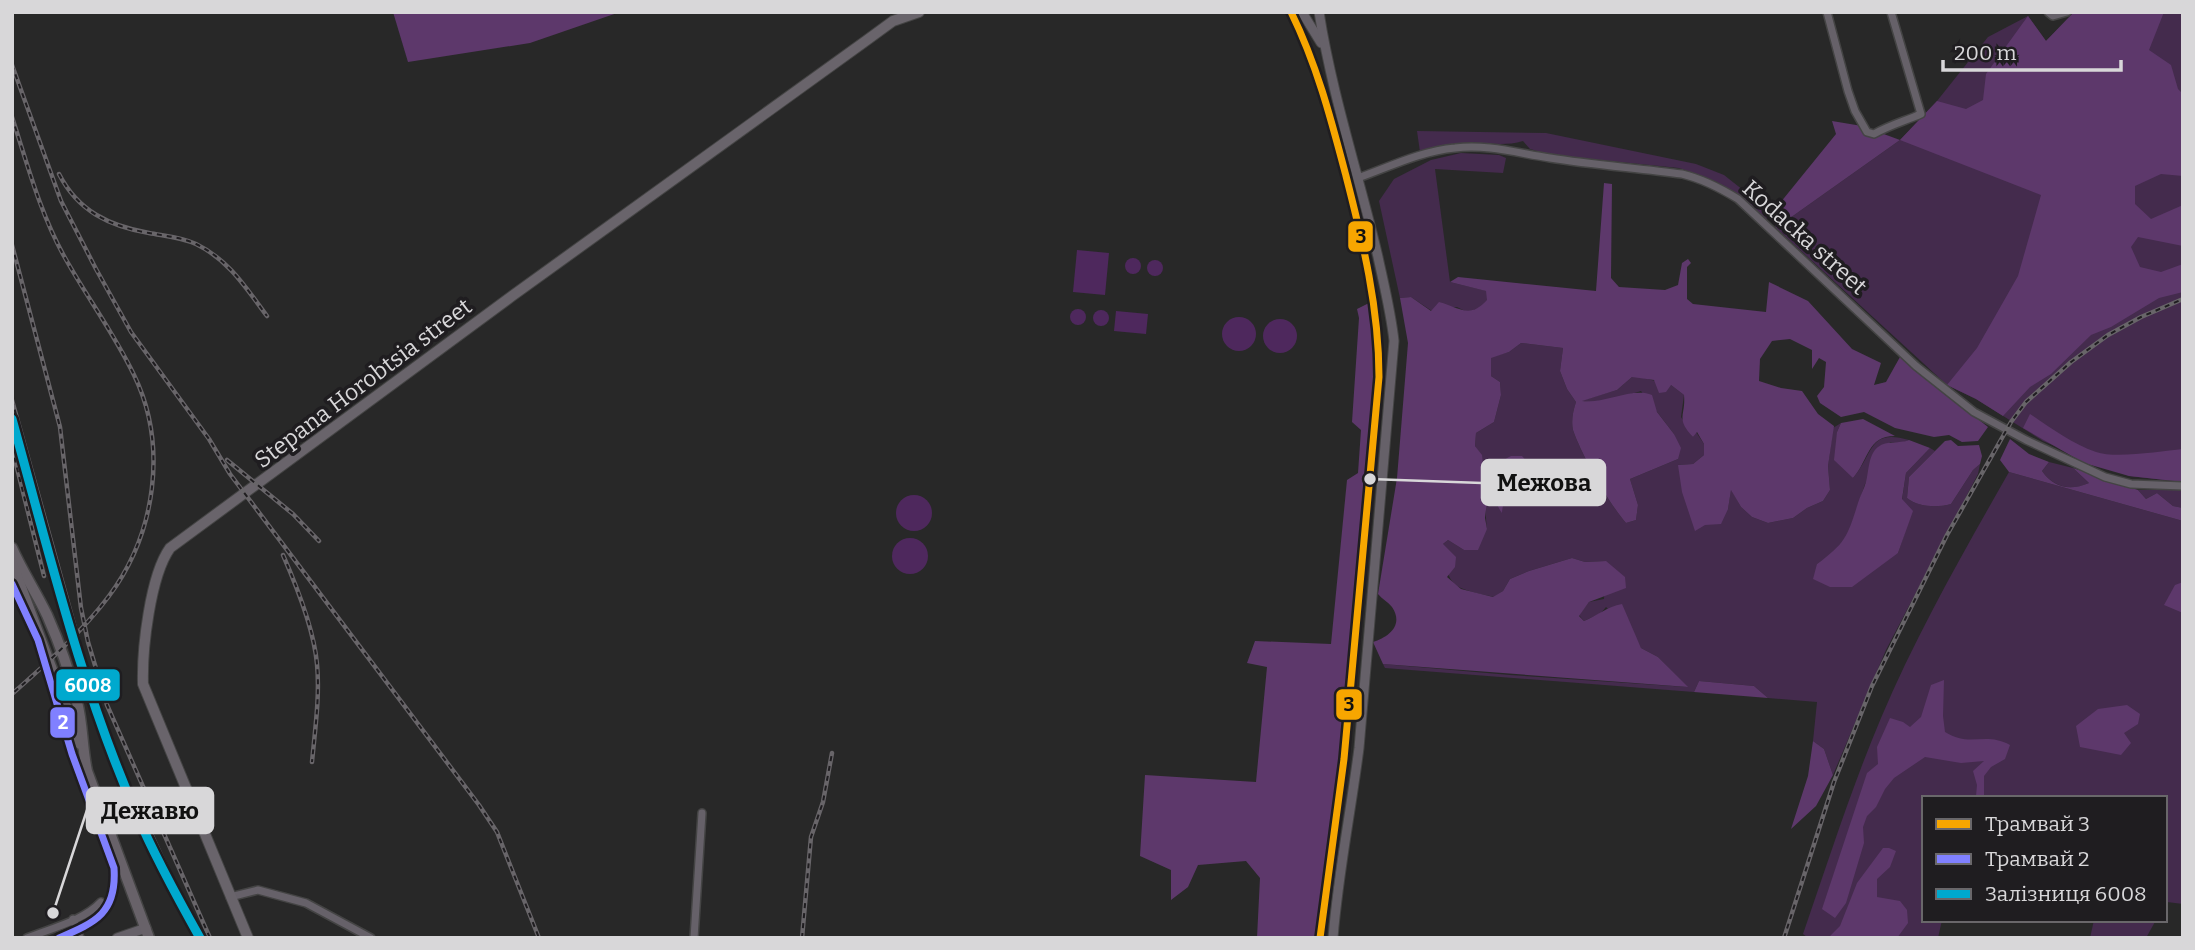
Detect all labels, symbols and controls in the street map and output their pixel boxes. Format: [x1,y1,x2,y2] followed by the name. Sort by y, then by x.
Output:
[1943,28,2122,72] scale bar
[1954,40,2017,66] text: 200 m
[1737,174,1873,300] street label: Kodacka street
[1347,220,1374,253] line badge: 3
[1356,225,1367,248] text: 3
[249,292,477,474] street label: Stepana Horobtsia street
[1482,460,1605,505] callout: Межова
[1497,469,1592,497] text: Межова
[55,668,121,702] line badge: 6008
[65,674,111,697] text: 6008
[1335,688,1363,721] line badge: 3
[1344,693,1355,716] text: 3
[49,706,76,739] line badge: 2
[58,711,69,734] text: 2
[87,788,213,833] callout: Дежавю
[1922,796,2167,922] legend
[101,797,199,825] text: Дежавю
[1985,811,2090,837] text: Трамвай 3
[1985,846,2090,872] text: Трамвай 2
[1985,881,2147,907] text: Залізниця 6008

